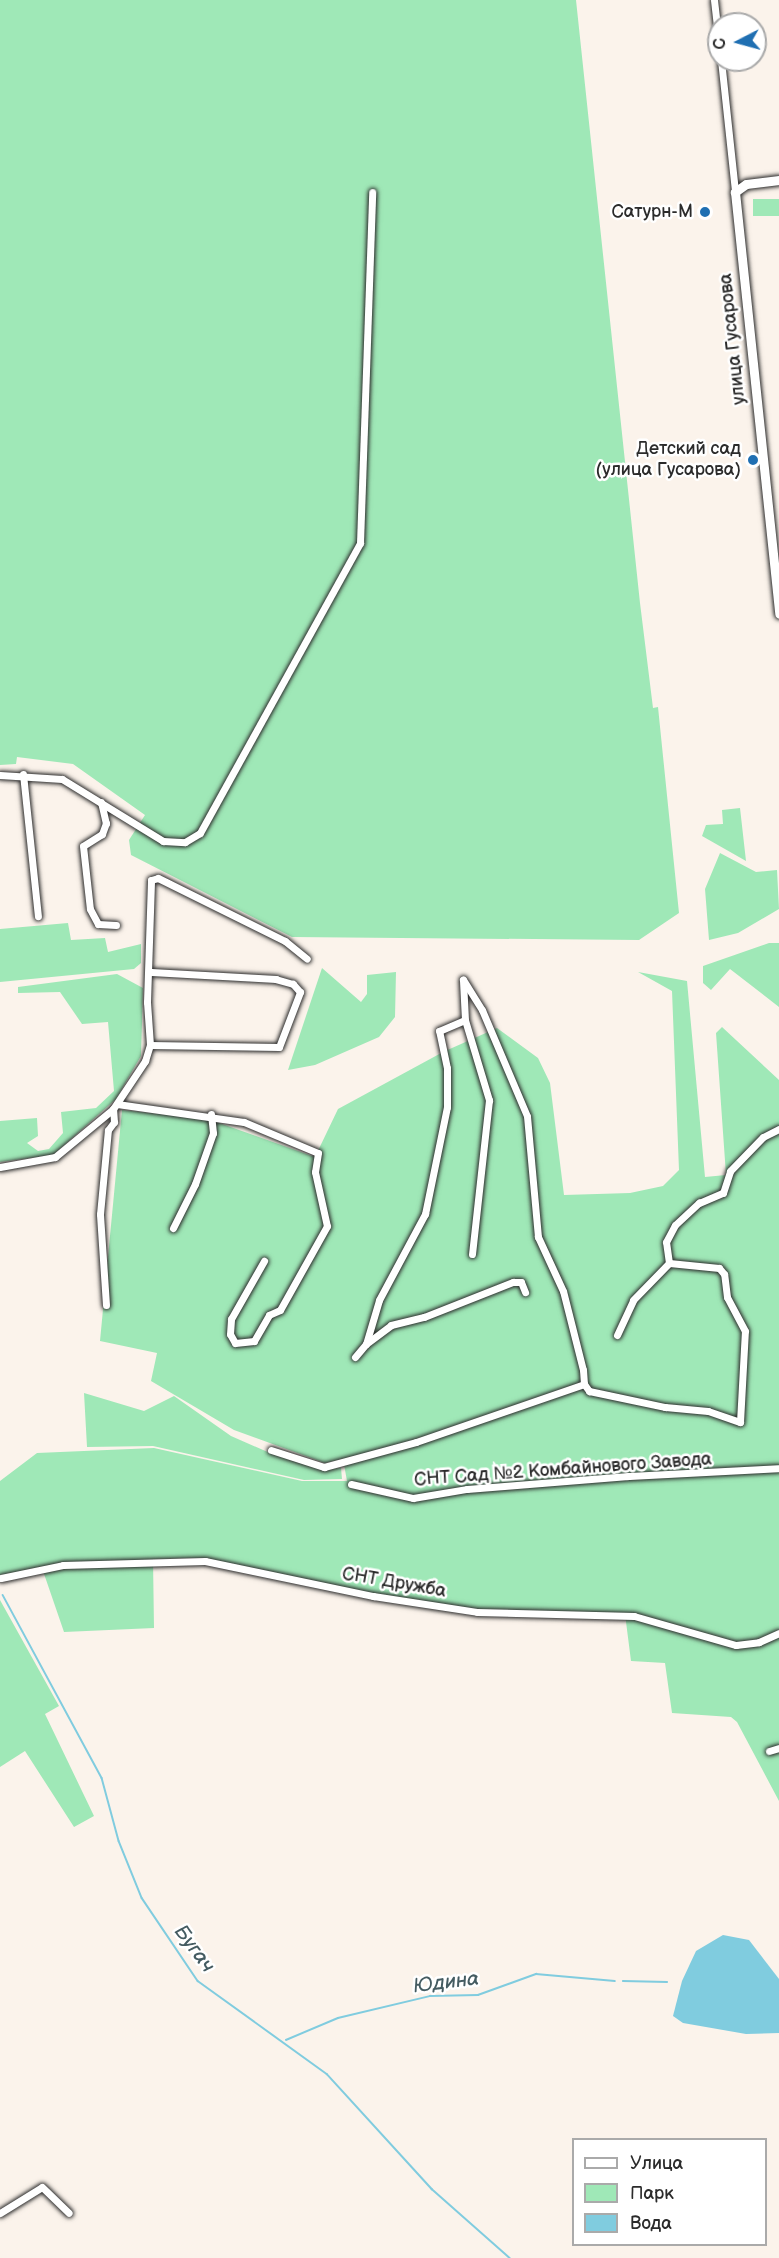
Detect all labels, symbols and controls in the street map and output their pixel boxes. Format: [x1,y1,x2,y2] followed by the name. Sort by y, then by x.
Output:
[707,12,767,72] north arrow
[711,37,731,50] text: С
[612,201,693,223] place label: Сатурн-М
[698,205,712,219] marker: Сатурн-М
[715,272,751,406] street label: улица Гусарова
[596,439,741,482] place label: Детский сад (улица Гусарова)
[746,453,760,467] marker: Детский сад (улица Гусарова)
[413,1449,713,1491] street label: СНТ Сад №2 Комбайнового Завода
[340,1563,448,1603] street label: СНТ Дружба
[168,1921,220,1977] water label: Бугач
[412,1967,480,1999] water label: Юдина
[572,2138,767,2246] legend
[630,2153,683,2174] text: Улица
[630,2183,674,2204] text: Парк
[630,2213,672,2234] text: Вода

